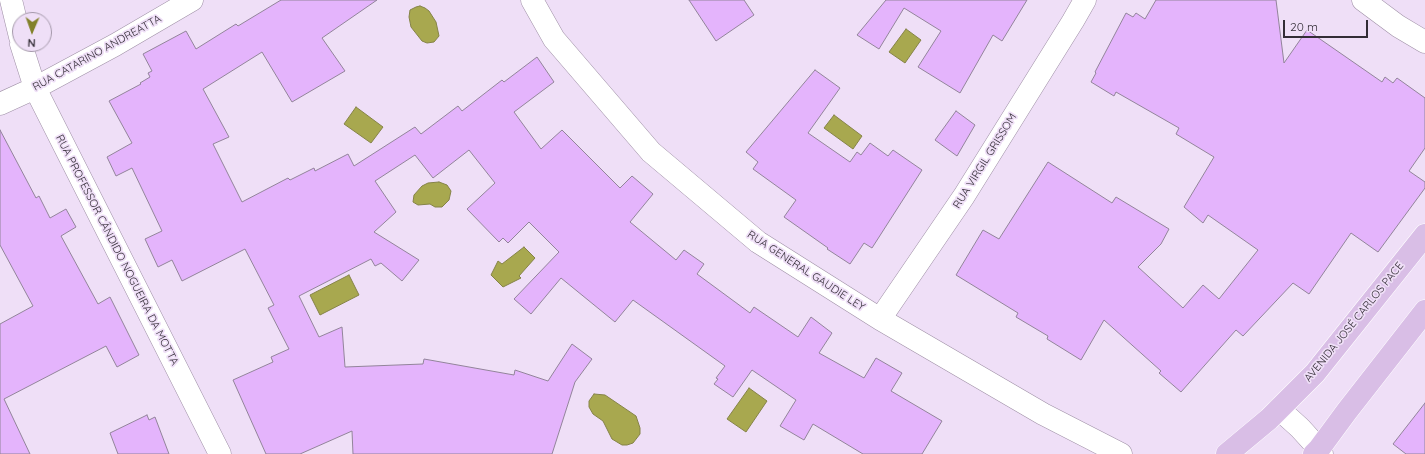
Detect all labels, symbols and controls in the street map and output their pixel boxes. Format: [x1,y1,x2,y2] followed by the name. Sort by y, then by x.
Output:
[12,12,52,52] north arrow
[30,12,164,94] street label: RUA CATARINO ANDREATTA
[1285,12,1370,38] scale bar
[1290,19,1318,34] text: 20 m
[950,111,1020,211] street label: RUA VIRGIL GRISSOM
[53,132,181,368] street label: RUA PROFESSOR CÂNDIDO NOGUEIRA DA MOTTA
[745,228,867,314] street label: RUA GENERAL GAUDIE LEY
[1302,259,1406,385] street label: AVENIDA JOSÉ CARLOS PACE

